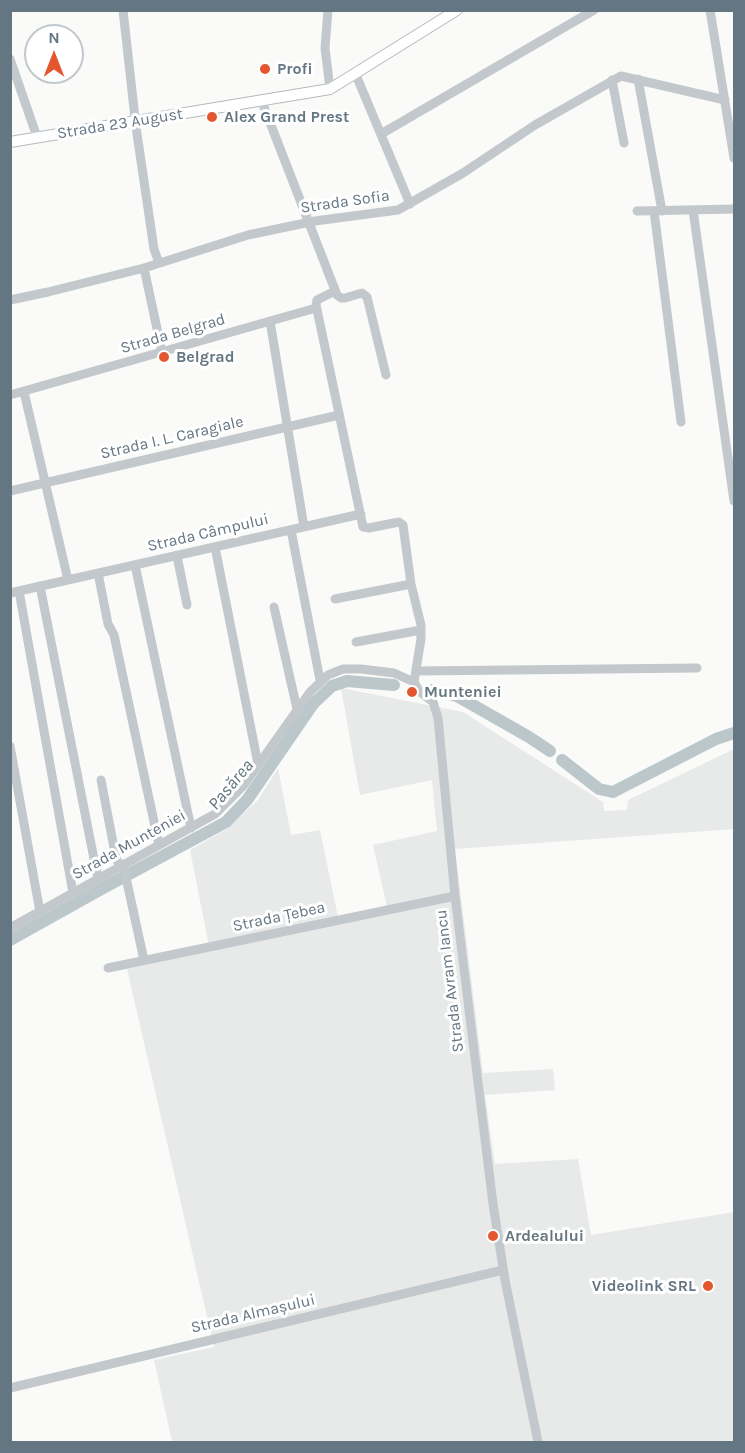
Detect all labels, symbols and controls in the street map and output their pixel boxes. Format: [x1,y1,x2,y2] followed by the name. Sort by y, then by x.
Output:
[24,24,84,84] north arrow
[48,28,60,47] text: N
[277,59,313,79] place label: Profi
[258,62,272,76] marker: Profi
[56,105,184,143] street label: Strada 23 August
[224,107,349,127] place label: Alex Grand Prest
[205,110,219,124] marker: Alex Grand Prest
[299,186,391,218] street label: Strada Sofia
[118,310,228,358] street label: Strada Belgrad
[176,347,234,367] place label: Belgrad
[157,350,171,364] marker: Belgrad
[99,412,245,464] street label: Strada I. L. Caragiale
[145,510,271,556] street label: Strada Câmpului
[424,682,502,702] place label: Munteniei
[405,685,419,699] marker: Munteniei
[204,755,258,815] water label: Pasărea
[69,806,189,884] street label: Strada Munteniei
[231,898,327,936] street label: Strada Țebea
[432,909,468,1053] street label: Strada Avram Iancu
[505,1226,584,1246] place label: Ardealului
[486,1229,500,1243] marker: Ardealului
[592,1276,696,1296] place label: Videolink SRL
[701,1279,715,1293] marker: Videolink SRL
[189,1290,317,1338] street label: Strada Almașului

